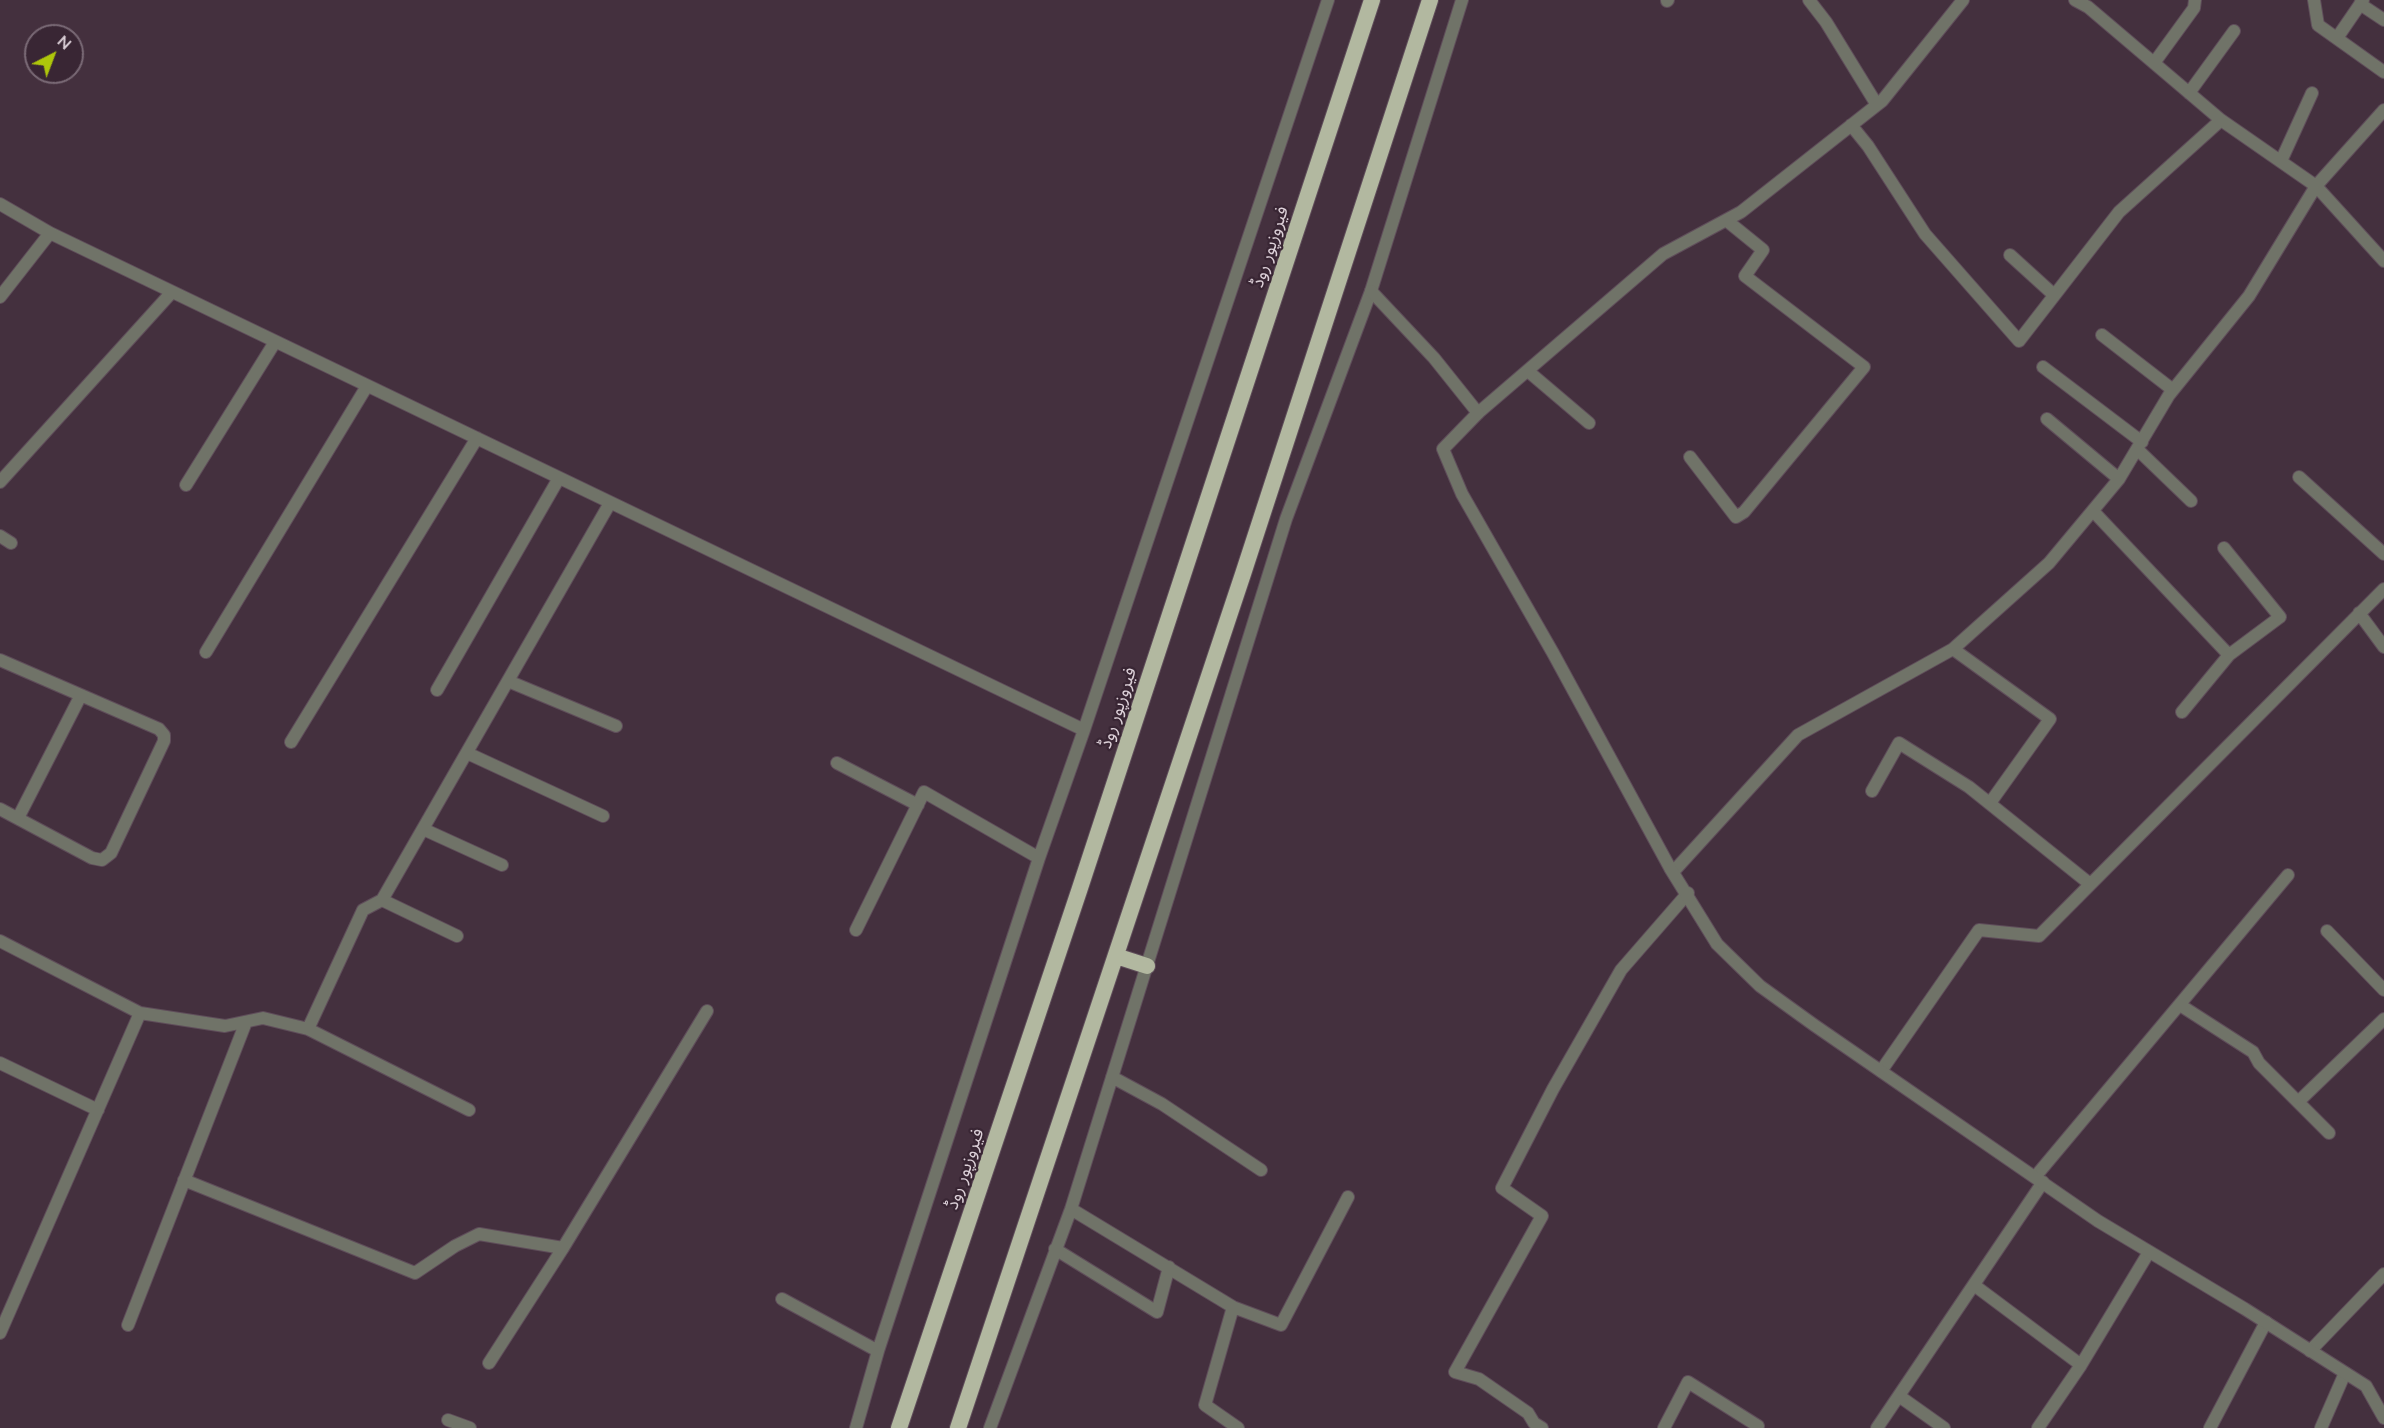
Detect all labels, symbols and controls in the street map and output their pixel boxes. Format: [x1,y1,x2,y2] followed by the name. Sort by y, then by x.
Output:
[24,24,84,84] north arrow
[54,31,76,54] text: N
[1247,204,1293,290] street label: فیروزپور روڈ
[1095,665,1141,751] street label: فیروزپور روڈ
[941,1126,989,1212] street label: فیروزپور روڈ

